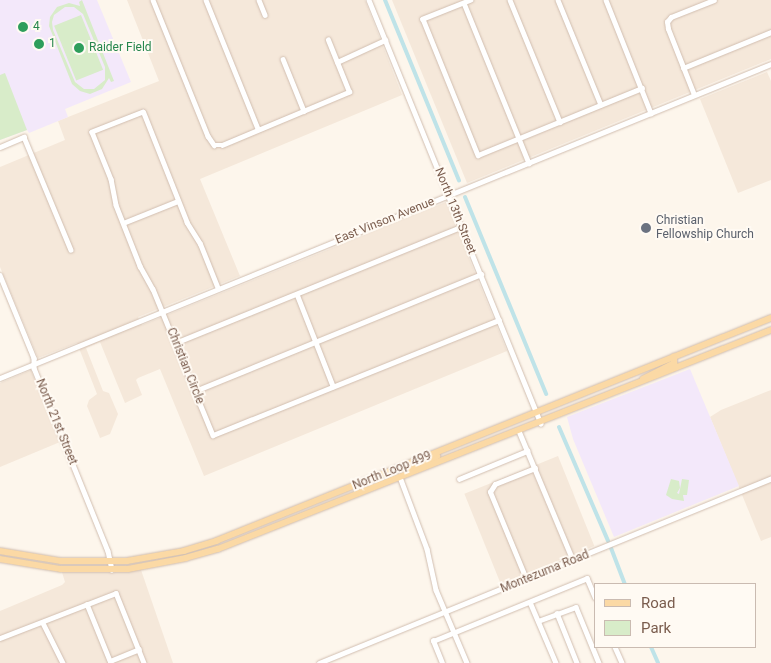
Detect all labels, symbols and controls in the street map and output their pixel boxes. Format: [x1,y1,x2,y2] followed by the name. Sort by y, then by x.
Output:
[33,20,40,34] place label: 4
[17,21,29,33] marker: 4
[49,37,56,51] place label: 1
[33,38,45,50] marker: 1
[89,41,152,55] place label: Raider Field
[73,42,85,54] marker: Raider Field
[431,166,479,256] street label: North 13th Street
[333,195,437,247] street label: East Vinson Avenue
[656,214,754,242] place label: Christian Fellowship Church
[640,222,652,234] marker: Christian Fellowship Church
[163,326,207,406] street label: Christian Circle
[32,377,80,467] street label: North 21st Street
[351,449,433,493] street label: North Loop 499
[499,548,591,596] street label: Montezuma Road
[594,583,756,648] legend
[641,594,675,612] text: Road
[641,619,671,637] text: Park

